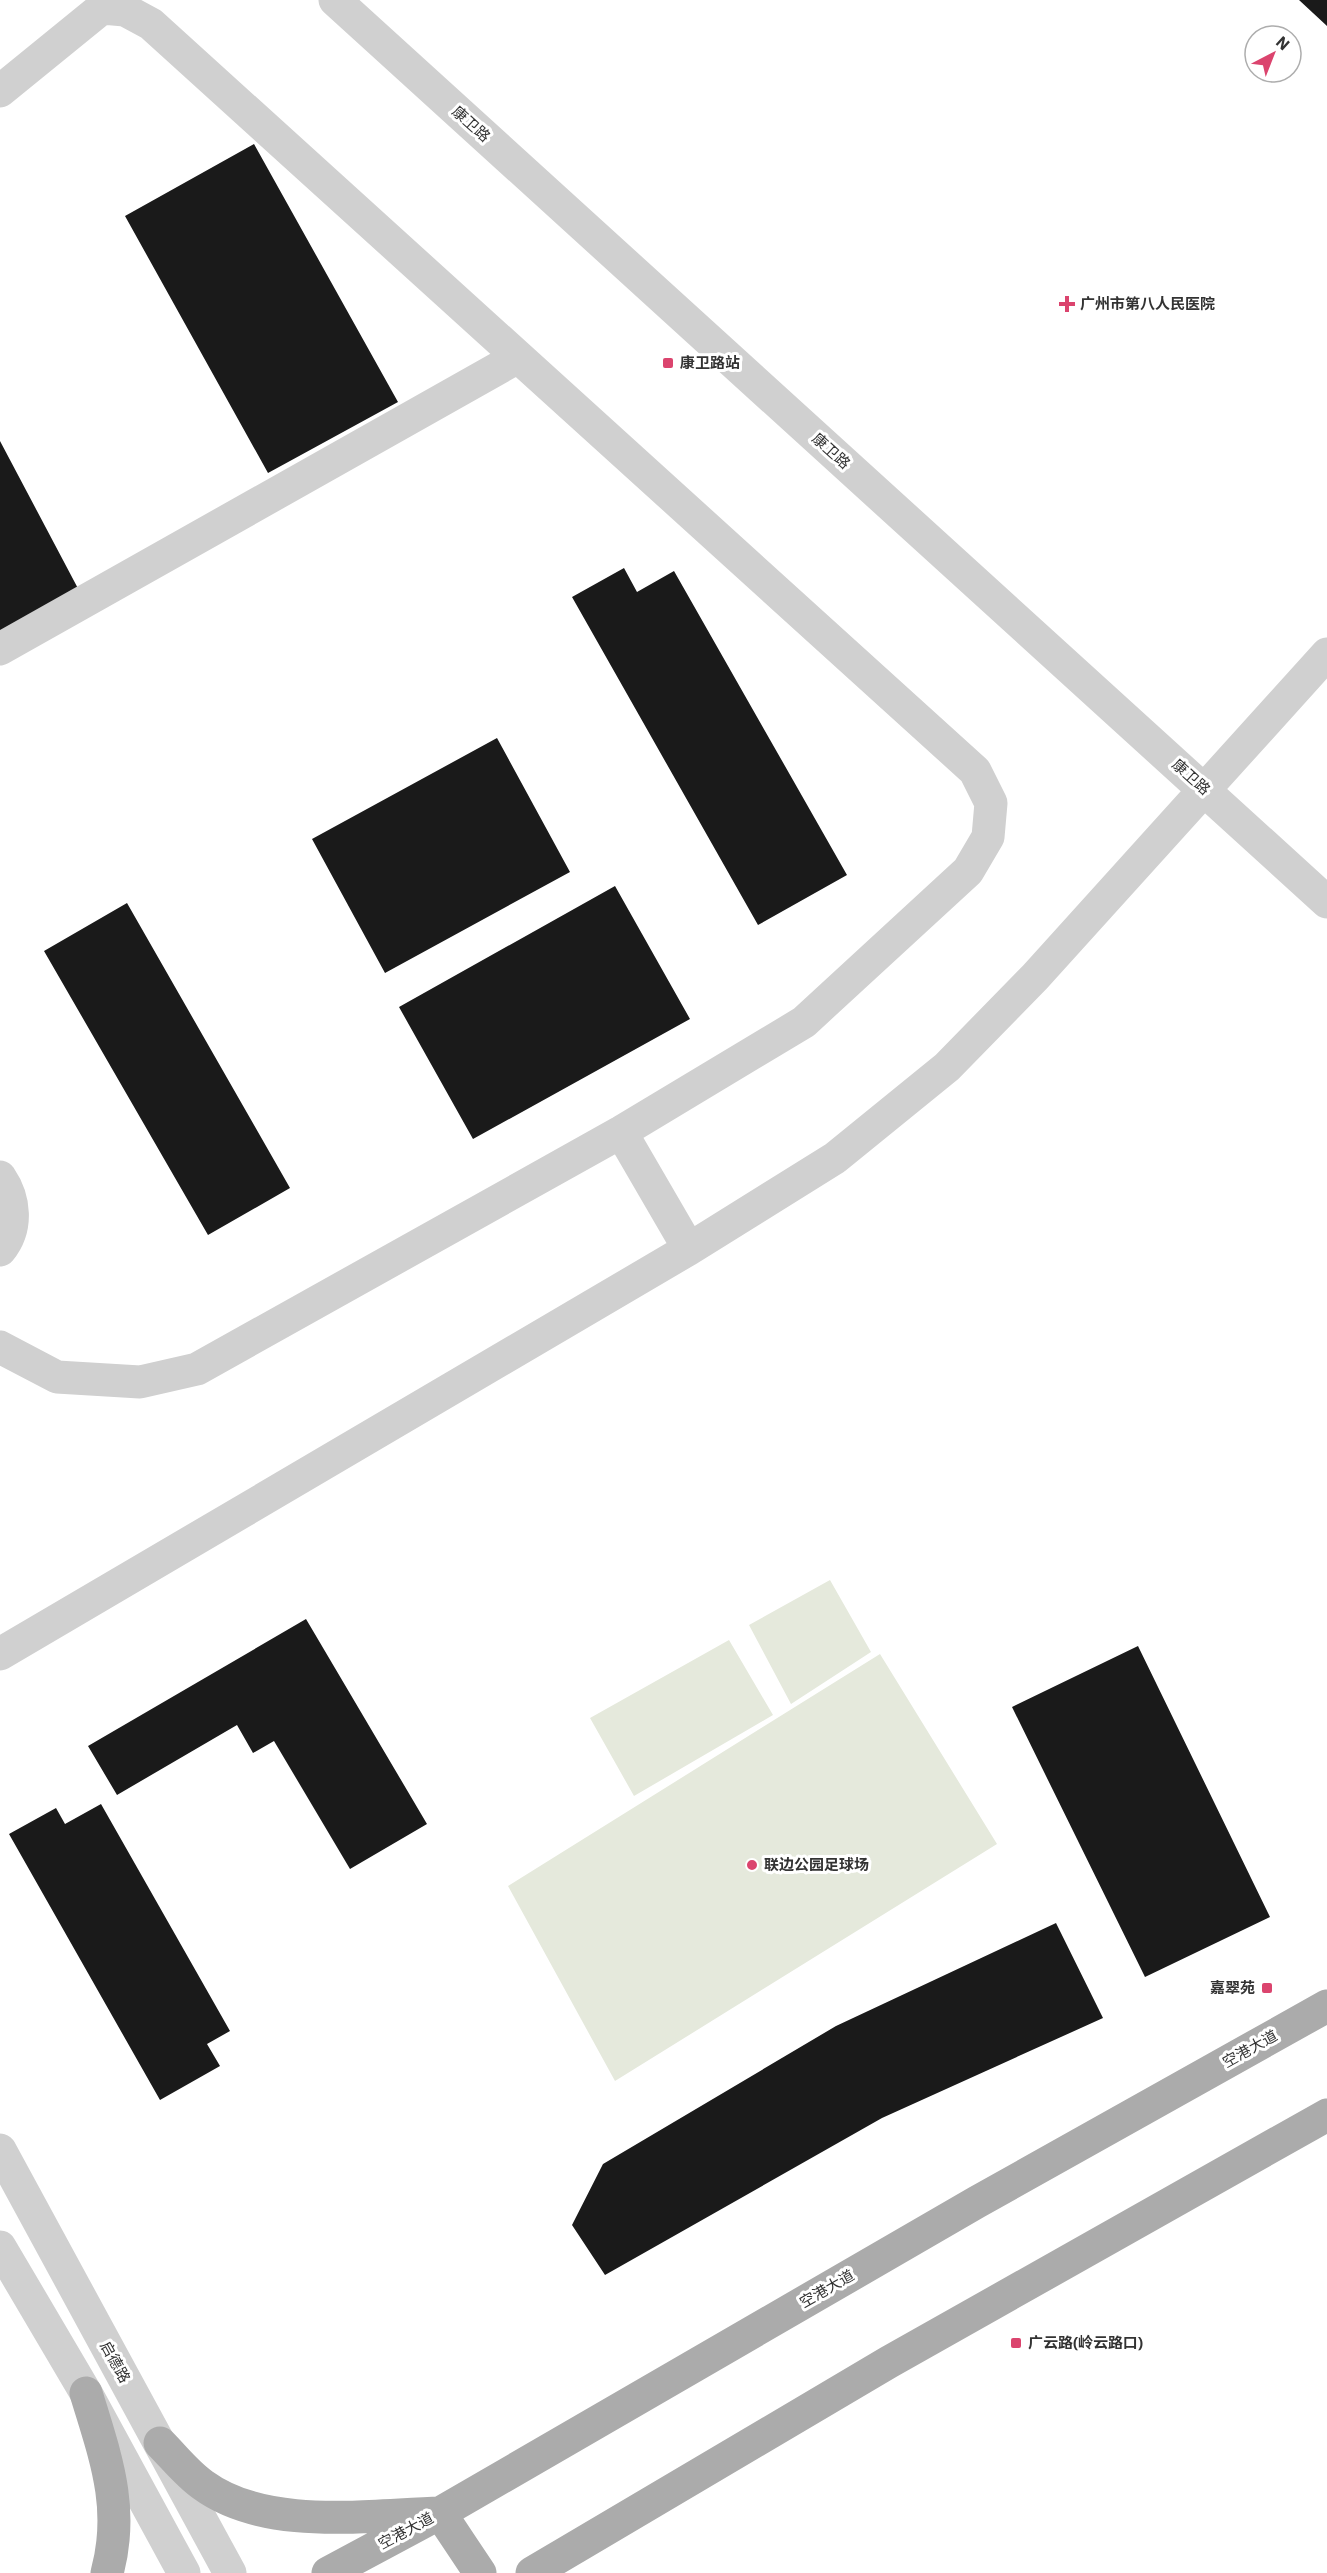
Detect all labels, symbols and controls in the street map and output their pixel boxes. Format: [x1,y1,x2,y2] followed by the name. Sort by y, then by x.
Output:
[1243,24,1303,84] north arrow
[1272,32,1294,54] text: N
[448,102,494,146] street label: 康卫路
[1080,294,1215,313] place label: 广州市第八人民医院
[1058,295,1076,313] marker: 广州市第八人民医院
[680,353,740,372] place label: 康卫路站
[661,356,675,370] marker: 康卫路站
[808,429,854,473] street label: 康卫路
[1168,755,1214,799] street label: 康卫路
[764,1855,869,1874] place label: 联边公园足球场
[745,1858,759,1872] marker: 联边公园足球场
[1210,1978,1255,1997] place label: 嘉翠苑
[1260,1981,1274,1995] marker: 嘉翠苑
[1219,2026,1281,2071] street label: 空港大道
[796,2265,857,2312] street label: 空港大道
[1028,2333,1143,2352] place label: 广云路(岭云路口)
[1009,2336,1023,2350] marker: 广云路(岭云路口)
[96,2337,135,2386] street label: 启德路
[375,2508,437,2553] street label: 空港大道

